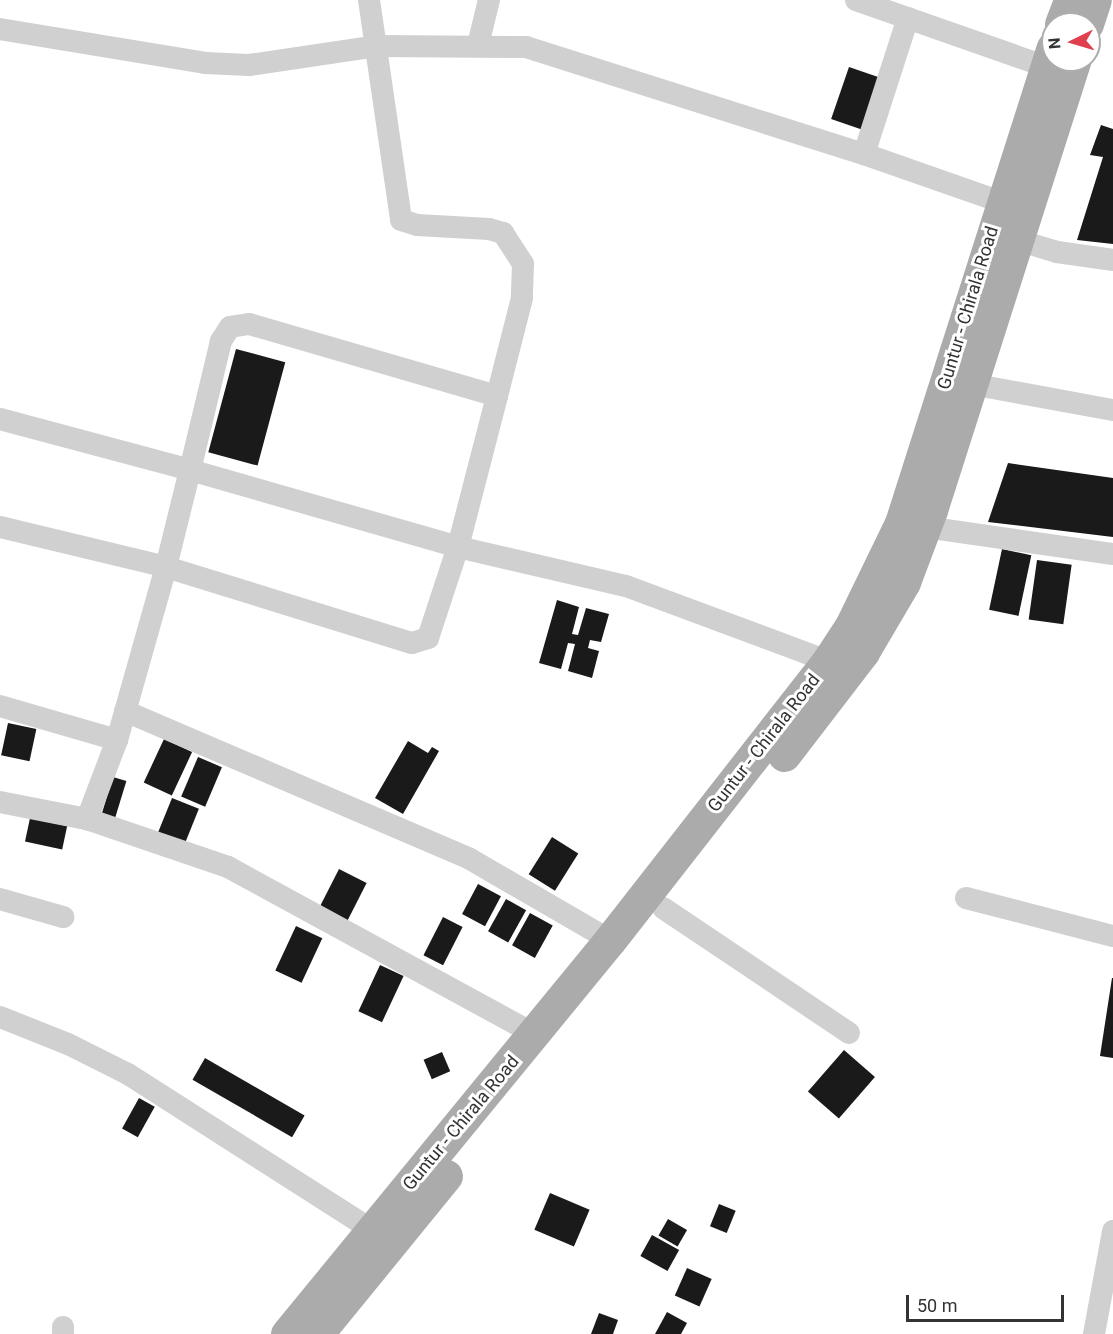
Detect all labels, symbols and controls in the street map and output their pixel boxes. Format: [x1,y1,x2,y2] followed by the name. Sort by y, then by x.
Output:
[1041,12,1101,72] north arrow
[1045,37,1065,50] text: N
[933,224,1003,392] street label: Guntur - Chirala Road
[703,670,825,816] street label: Guntur - Chirala Road
[398,1051,524,1195] street label: Guntur - Chirala Road
[909,1283,1066,1321] scale bar
[917,1295,957,1316] text: 50 m

